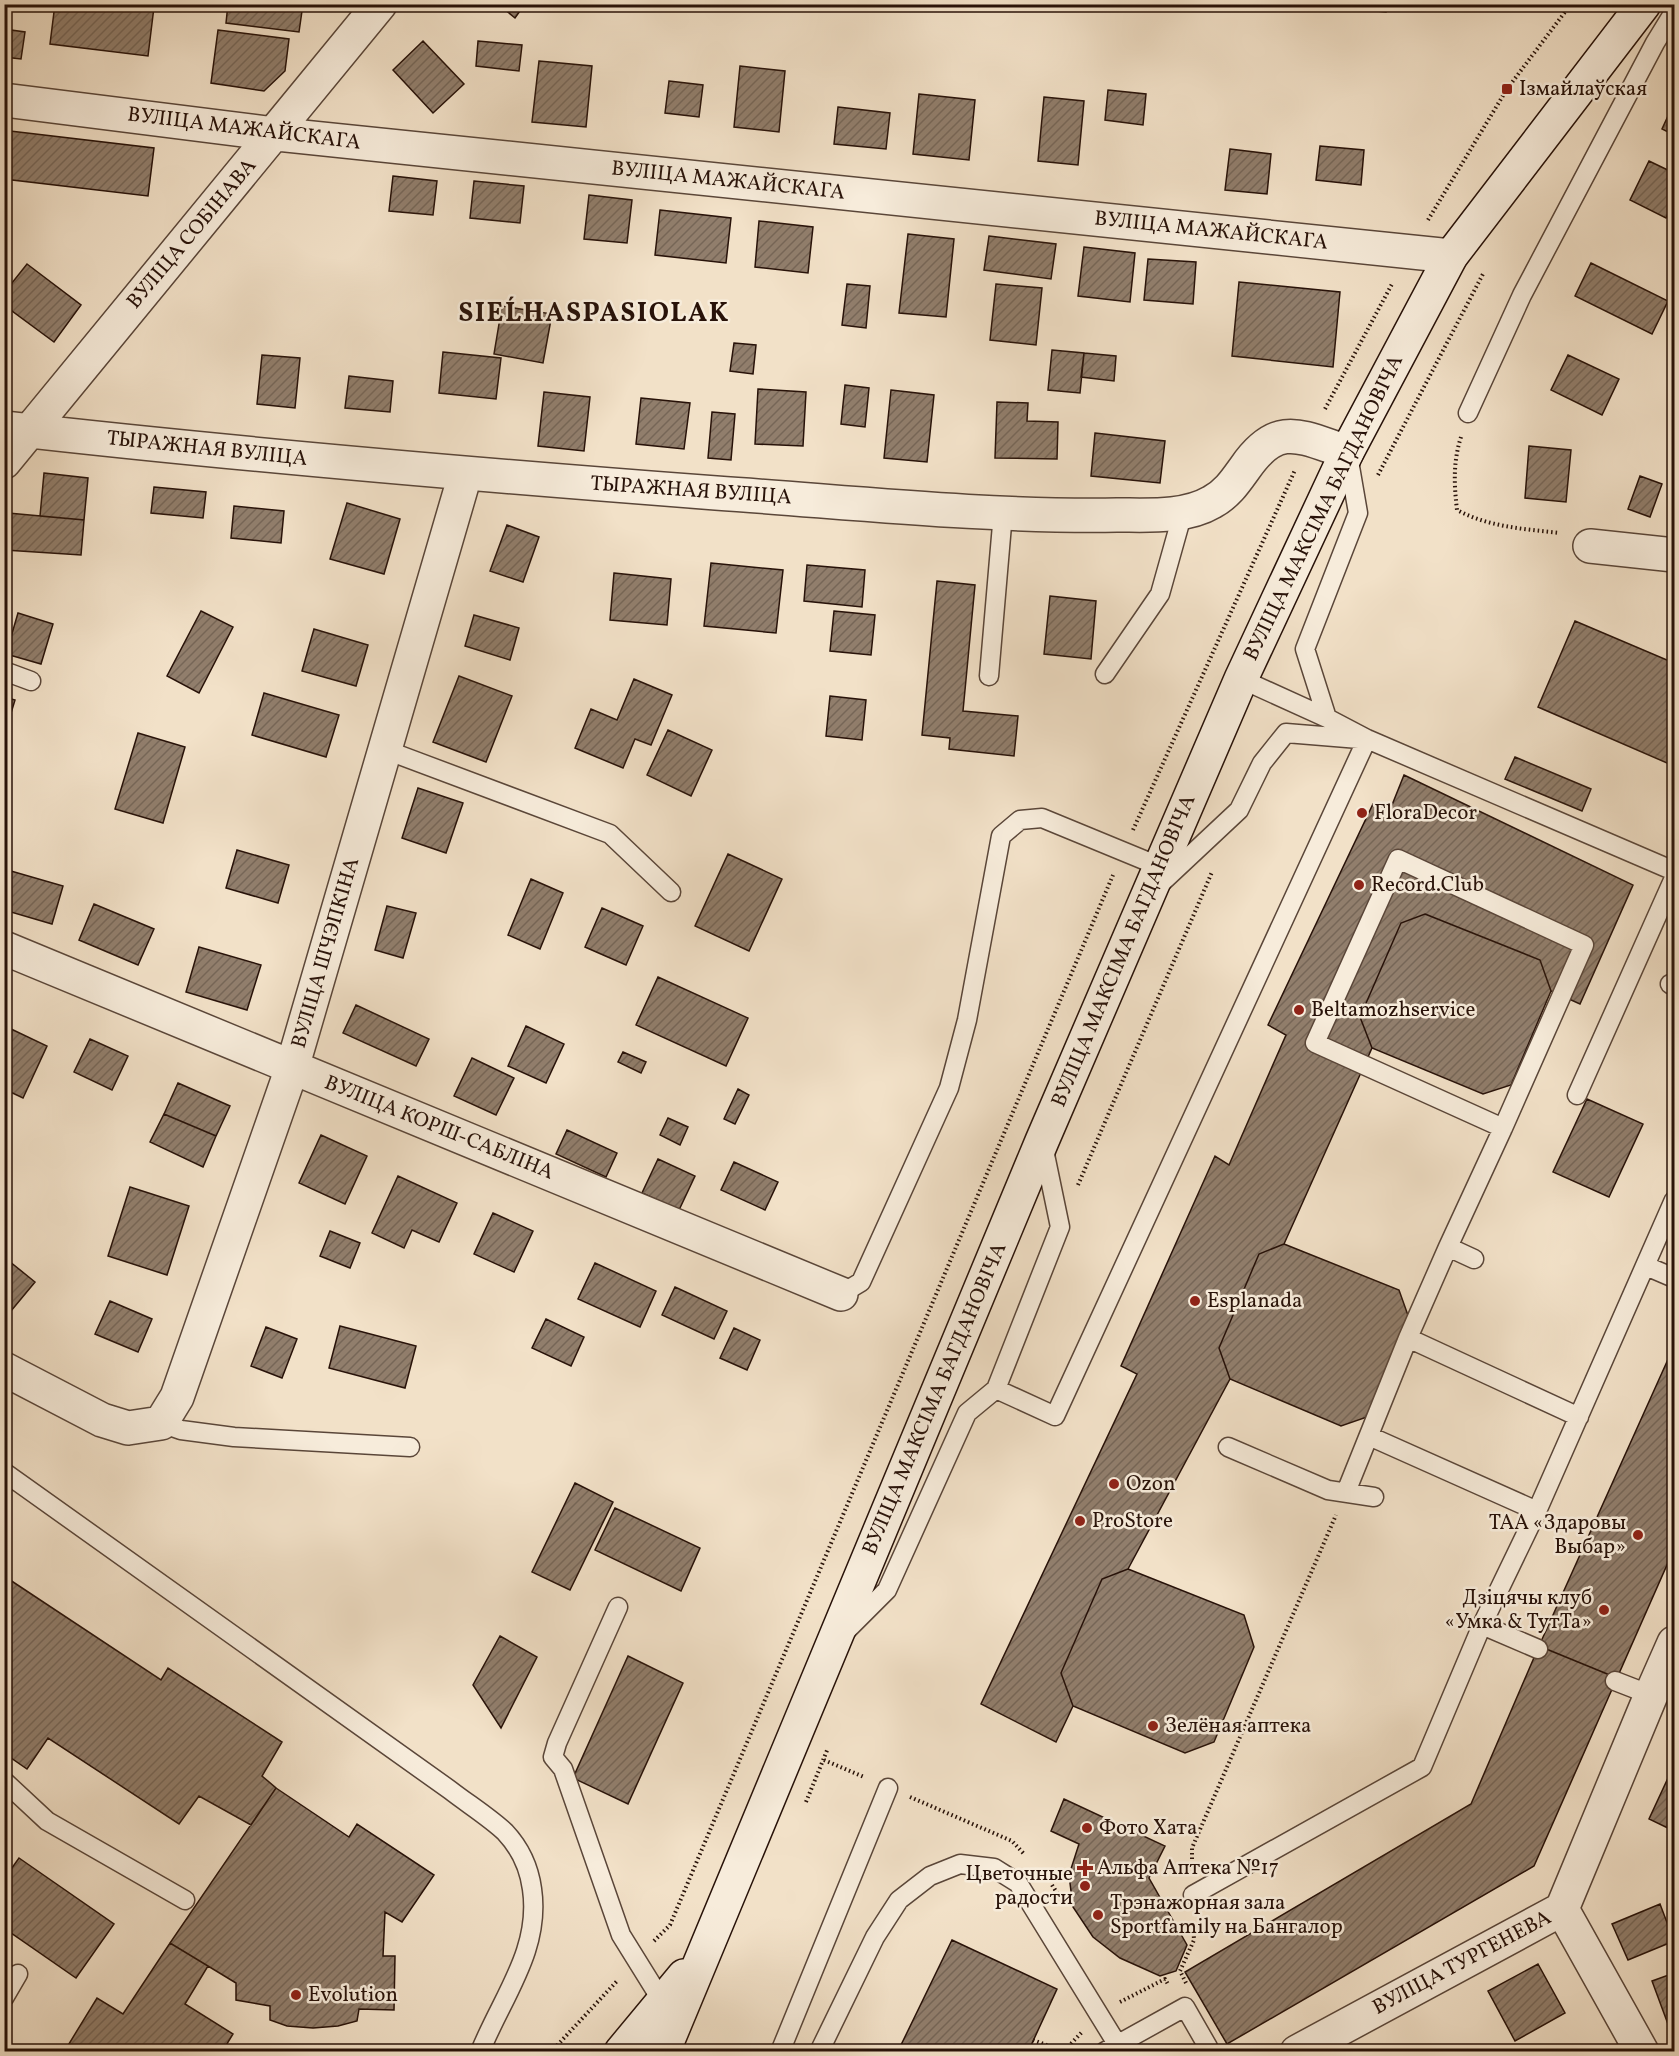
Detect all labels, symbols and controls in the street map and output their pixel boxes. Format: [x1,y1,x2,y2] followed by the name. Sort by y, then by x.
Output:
[1519,75,1647,104] place label: Ізмайлаўская
[1500,82,1514,96] marker: Ізмайлаўская
[126,100,362,158] street label: ВУЛІЦА МАЖАЙСКАГА
[120,152,264,315] street label: ВУЛІЦА СОБІНАВА
[610,154,846,208] street label: ВУЛІЦА МАЖАЙСКАГА
[1093,204,1329,258] street label: ВУЛІЦА МАЖАЙСКАГА
[458,295,730,333] district label: SIEĹHASPASIOLAK
[1237,350,1411,666] street label: ВУЛІЦА МАКСІМА БАГДАНОВІЧА
[105,424,309,474] street label: ТЫРАЖНАЯ ВУЛІЦА
[589,470,793,513] street label: ТЫРАЖНАЯ ВУЛІЦА
[1045,790,1203,1112] street label: ВУЛІЦА МАКСІМА БАГДАНОВІЧА
[1374,799,1477,828] place label: FloraDecor
[1355,806,1369,820] marker: FloraDecor
[285,854,367,1052] street label: ВУЛІЦА ШЧЭПКІНА
[1371,871,1484,900] place label: Record.Club
[1352,878,1366,892] marker: Record.Club
[1311,996,1475,1025] place label: Beltamozhservice
[1292,1003,1306,1017] marker: Beltamozhservice
[320,1069,558,1187] street label: ВУЛІЦА КОРШ-САБЛІНА
[856,1238,1014,1560] street label: ВУЛІЦА МАКСІМА БАГДАНОВІЧА
[1207,1287,1302,1316] place label: Esplanada
[1188,1294,1202,1308] marker: Esplanada
[1126,1470,1176,1499] place label: Ozon
[1107,1477,1121,1491] marker: Ozon
[1092,1507,1173,1536] place label: ProStore
[1489,1509,1626,1562] place label: ТАА «Здаровы Выбар»
[1073,1514,1087,1528] marker: ProStore
[1631,1528,1645,1542] marker: ТАА «Здаровы Выбар»
[1445,1584,1592,1637] place label: Дзіцячы клуб «Умка & ТутТа»
[1597,1603,1611,1617] marker: Дзіцячы клуб «Умка & ТутТа»
[1165,1712,1311,1741] place label: Зелёная аптека
[1146,1719,1160,1733] marker: Зелёная аптека
[1099,1814,1197,1843] place label: Фото Хата
[1080,1821,1094,1835] marker: Фото Хата
[1097,1854,1279,1883] place label: Альфа Аптека №17
[965,1860,1073,1913] place label: Цветочные радости
[1078,1861,1092,1875] marker: Альфа Аптека №17
[1078,1879,1092,1893] marker: Цветочные радости
[1110,1889,1343,1942] place label: Трэнажорная зала Sportfamily на Бангалор
[1368,1903,1557,2022] street label: ВУЛІЦА ТУРГЕНЕВА
[1091,1908,1105,1922] marker: Трэнажорная зала Sportfamily на Бангалор
[308,1981,398,2010] place label: Evolution
[289,1988,303,2002] marker: Evolution

